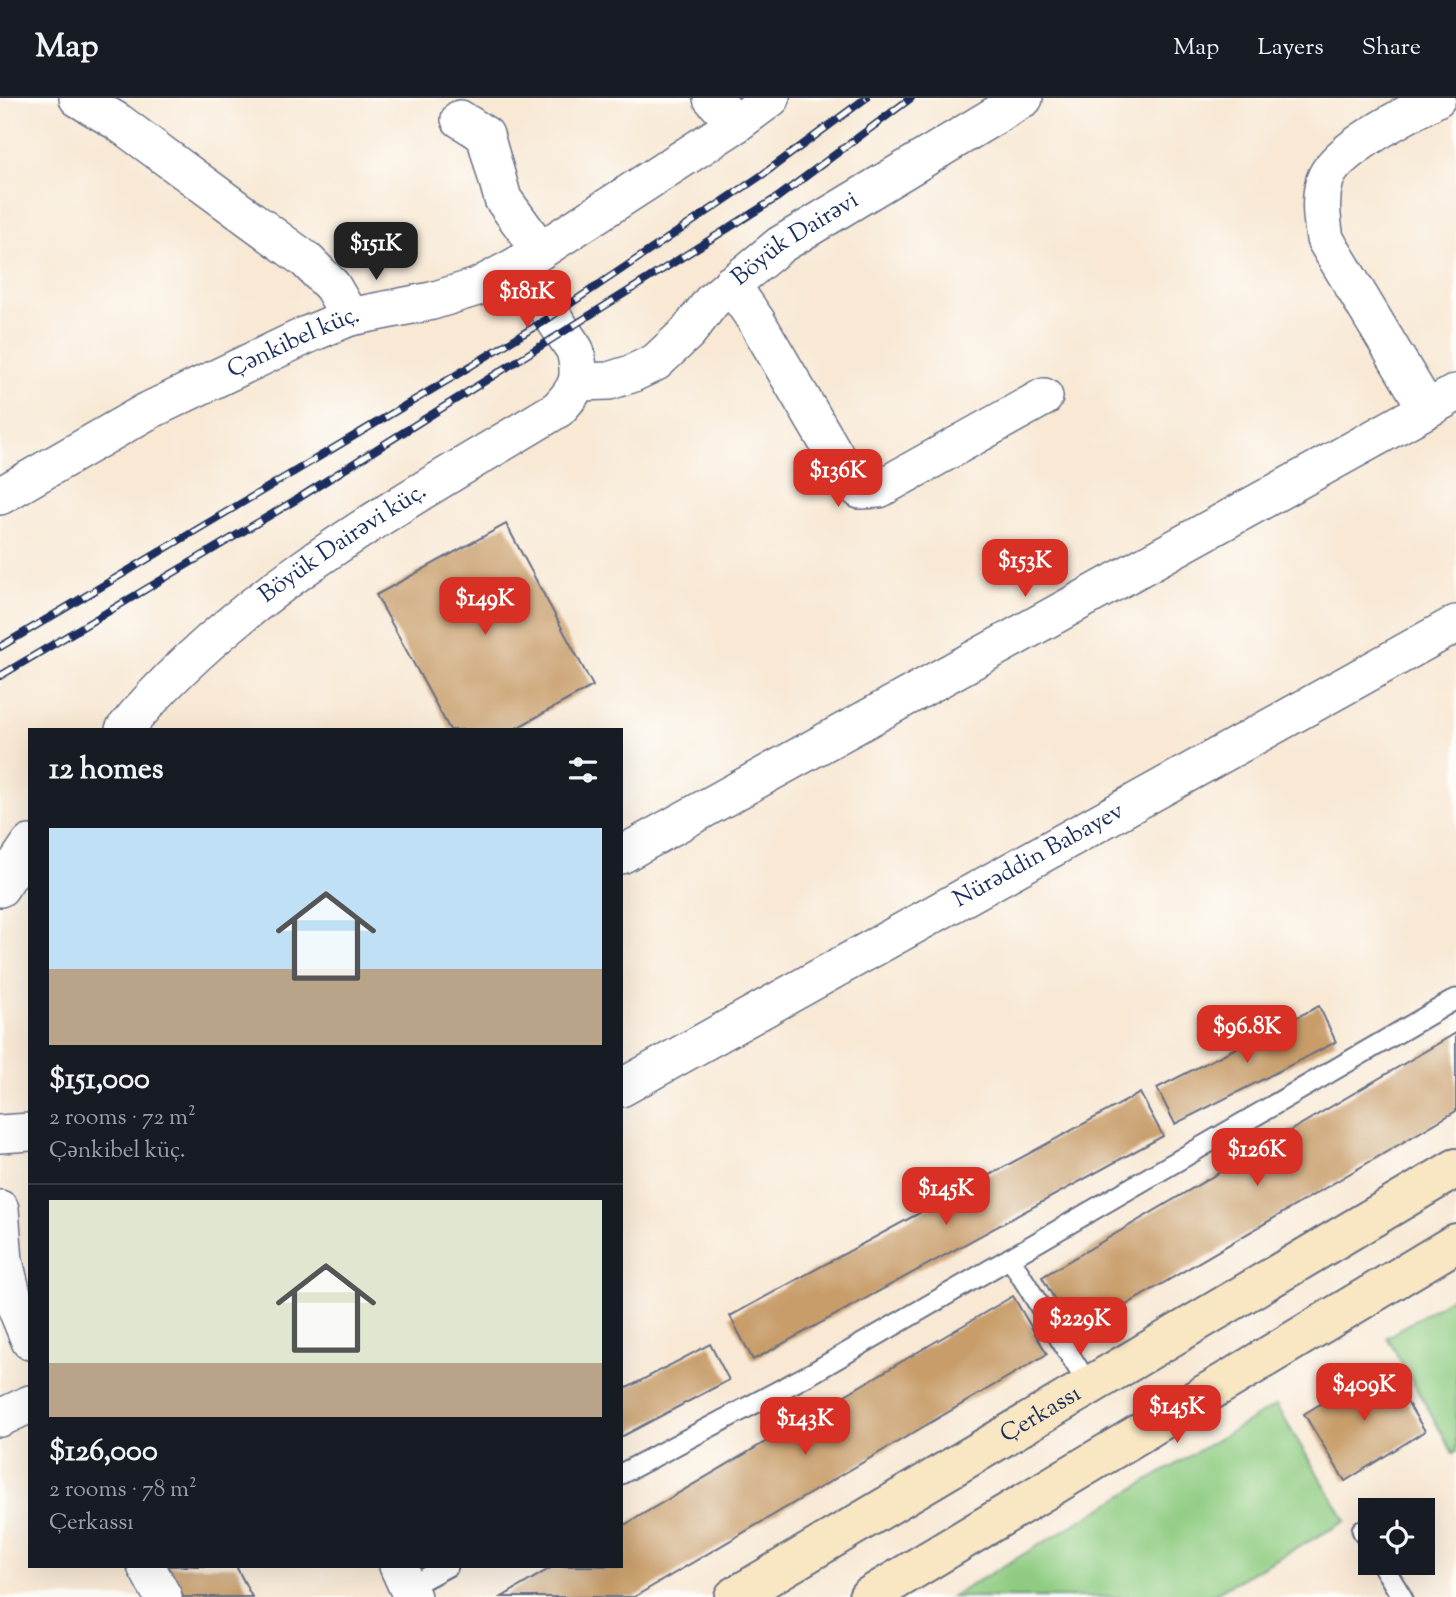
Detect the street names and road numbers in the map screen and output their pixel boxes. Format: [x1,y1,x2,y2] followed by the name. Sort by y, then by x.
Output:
[725,184,866,295] street label: Böyük Dairəvi
[222,298,363,388] street label: Çənkibel küç.
[252,475,433,612] street label: Böyük Dairəvi küç.
[947,795,1131,917] street label: Nürəddin Babayev
[994,1377,1088,1452] street label: Çerkassı

